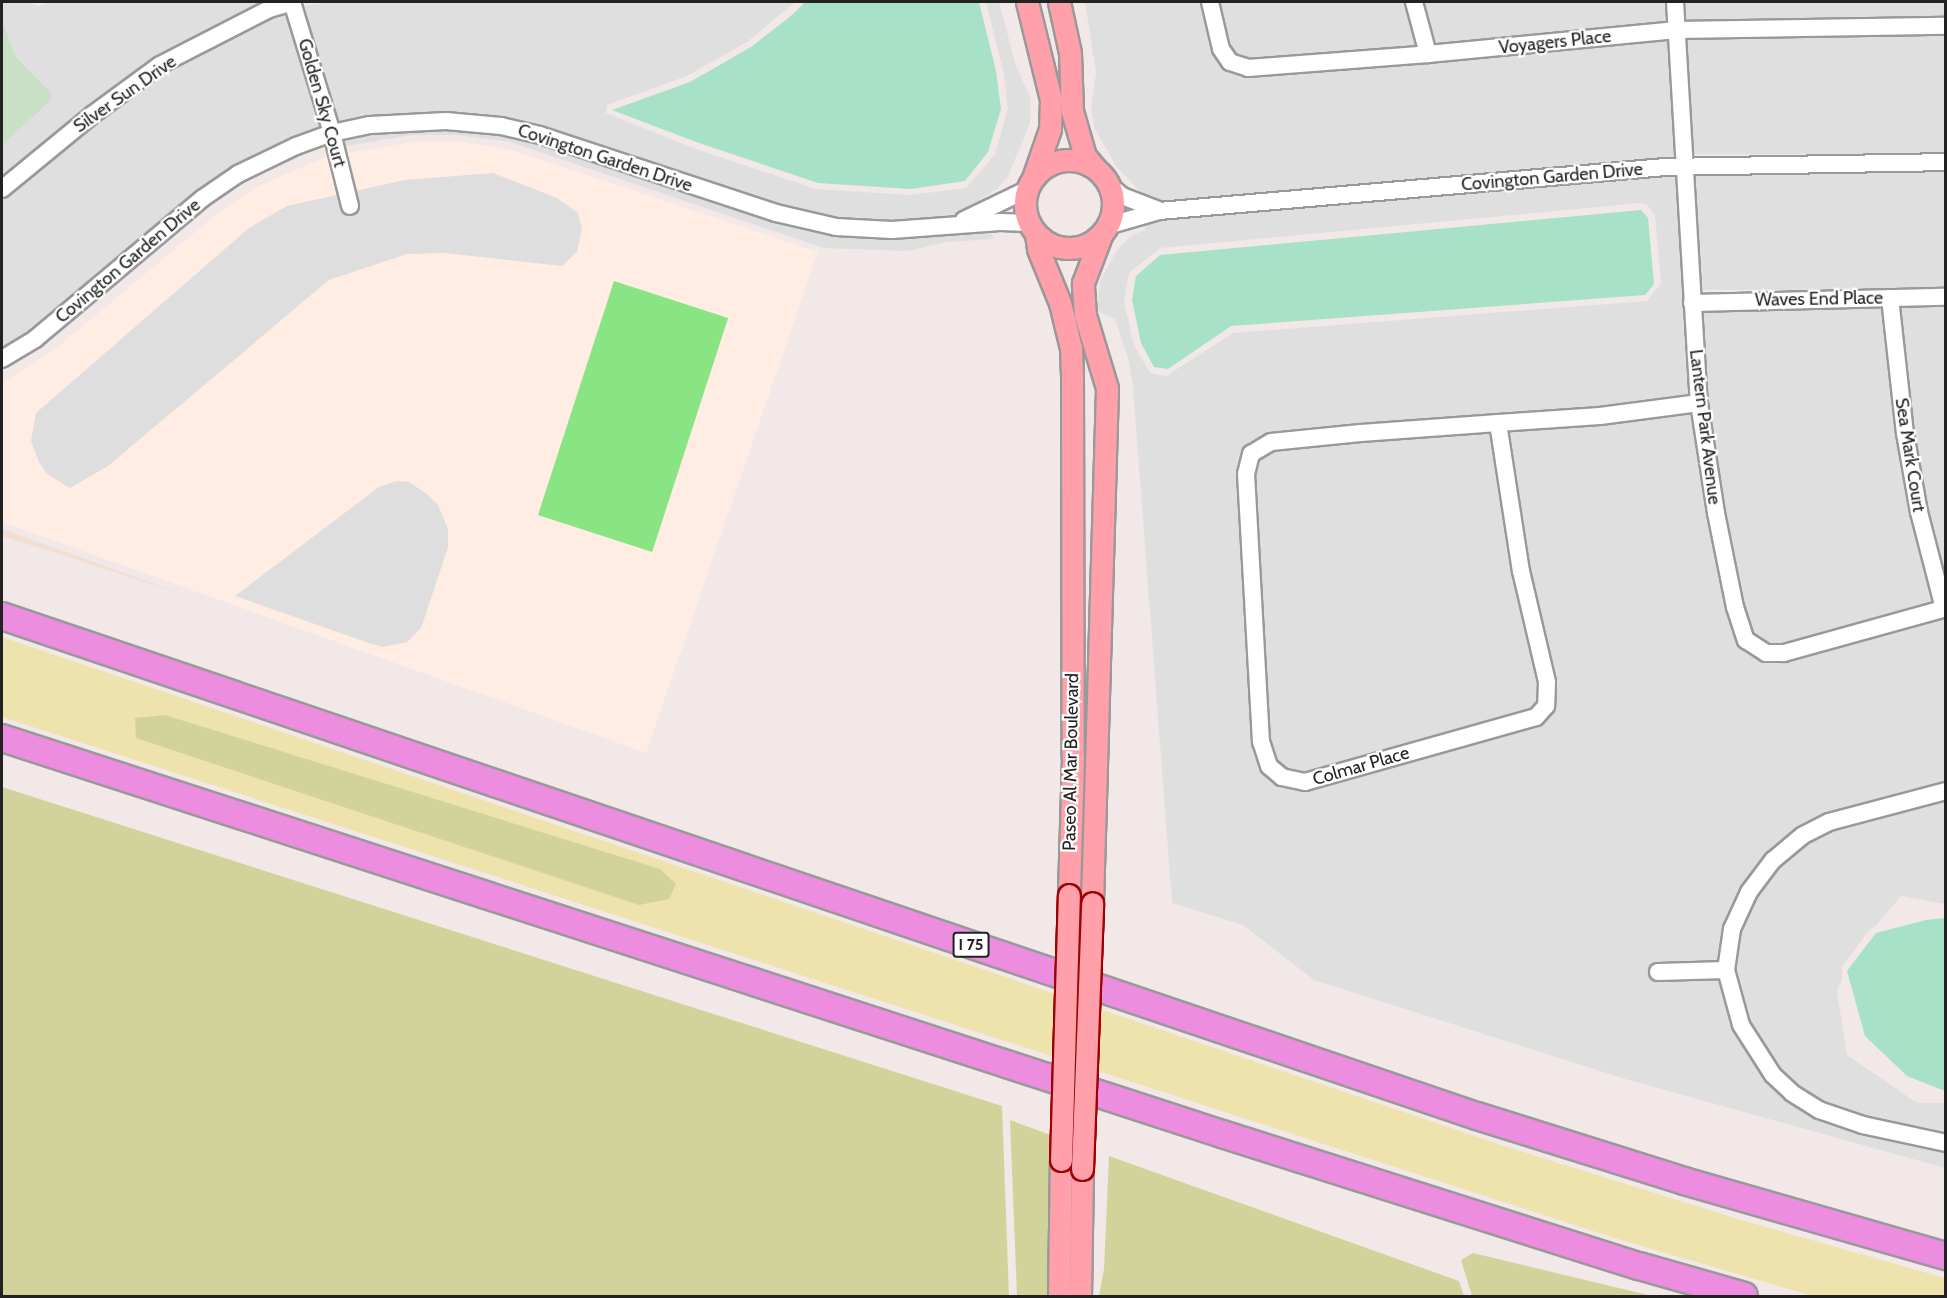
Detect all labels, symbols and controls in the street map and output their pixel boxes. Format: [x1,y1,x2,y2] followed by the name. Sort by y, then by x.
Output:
[1498,25,1612,59] street label: Voyagers Place
[293,36,351,170] street label: Golden Sky Court
[70,51,180,137] street label: Silver Sun Drive
[515,120,695,196] street label: Covington Garden Drive
[1460,158,1644,196] street label: Covington Garden Drive
[51,194,205,328] street label: Covington Garden Drive
[1755,287,1883,311] street label: Waves End Place
[1685,348,1725,506] street label: Lantern Park Avenue
[1890,396,1930,514] street label: Sea Mark Court
[1059,673,1083,851] street label: Paseo Al Mar Boulevard
[1310,742,1412,790] street label: Colmar Place
[952,932,990,958] road number: I 75

